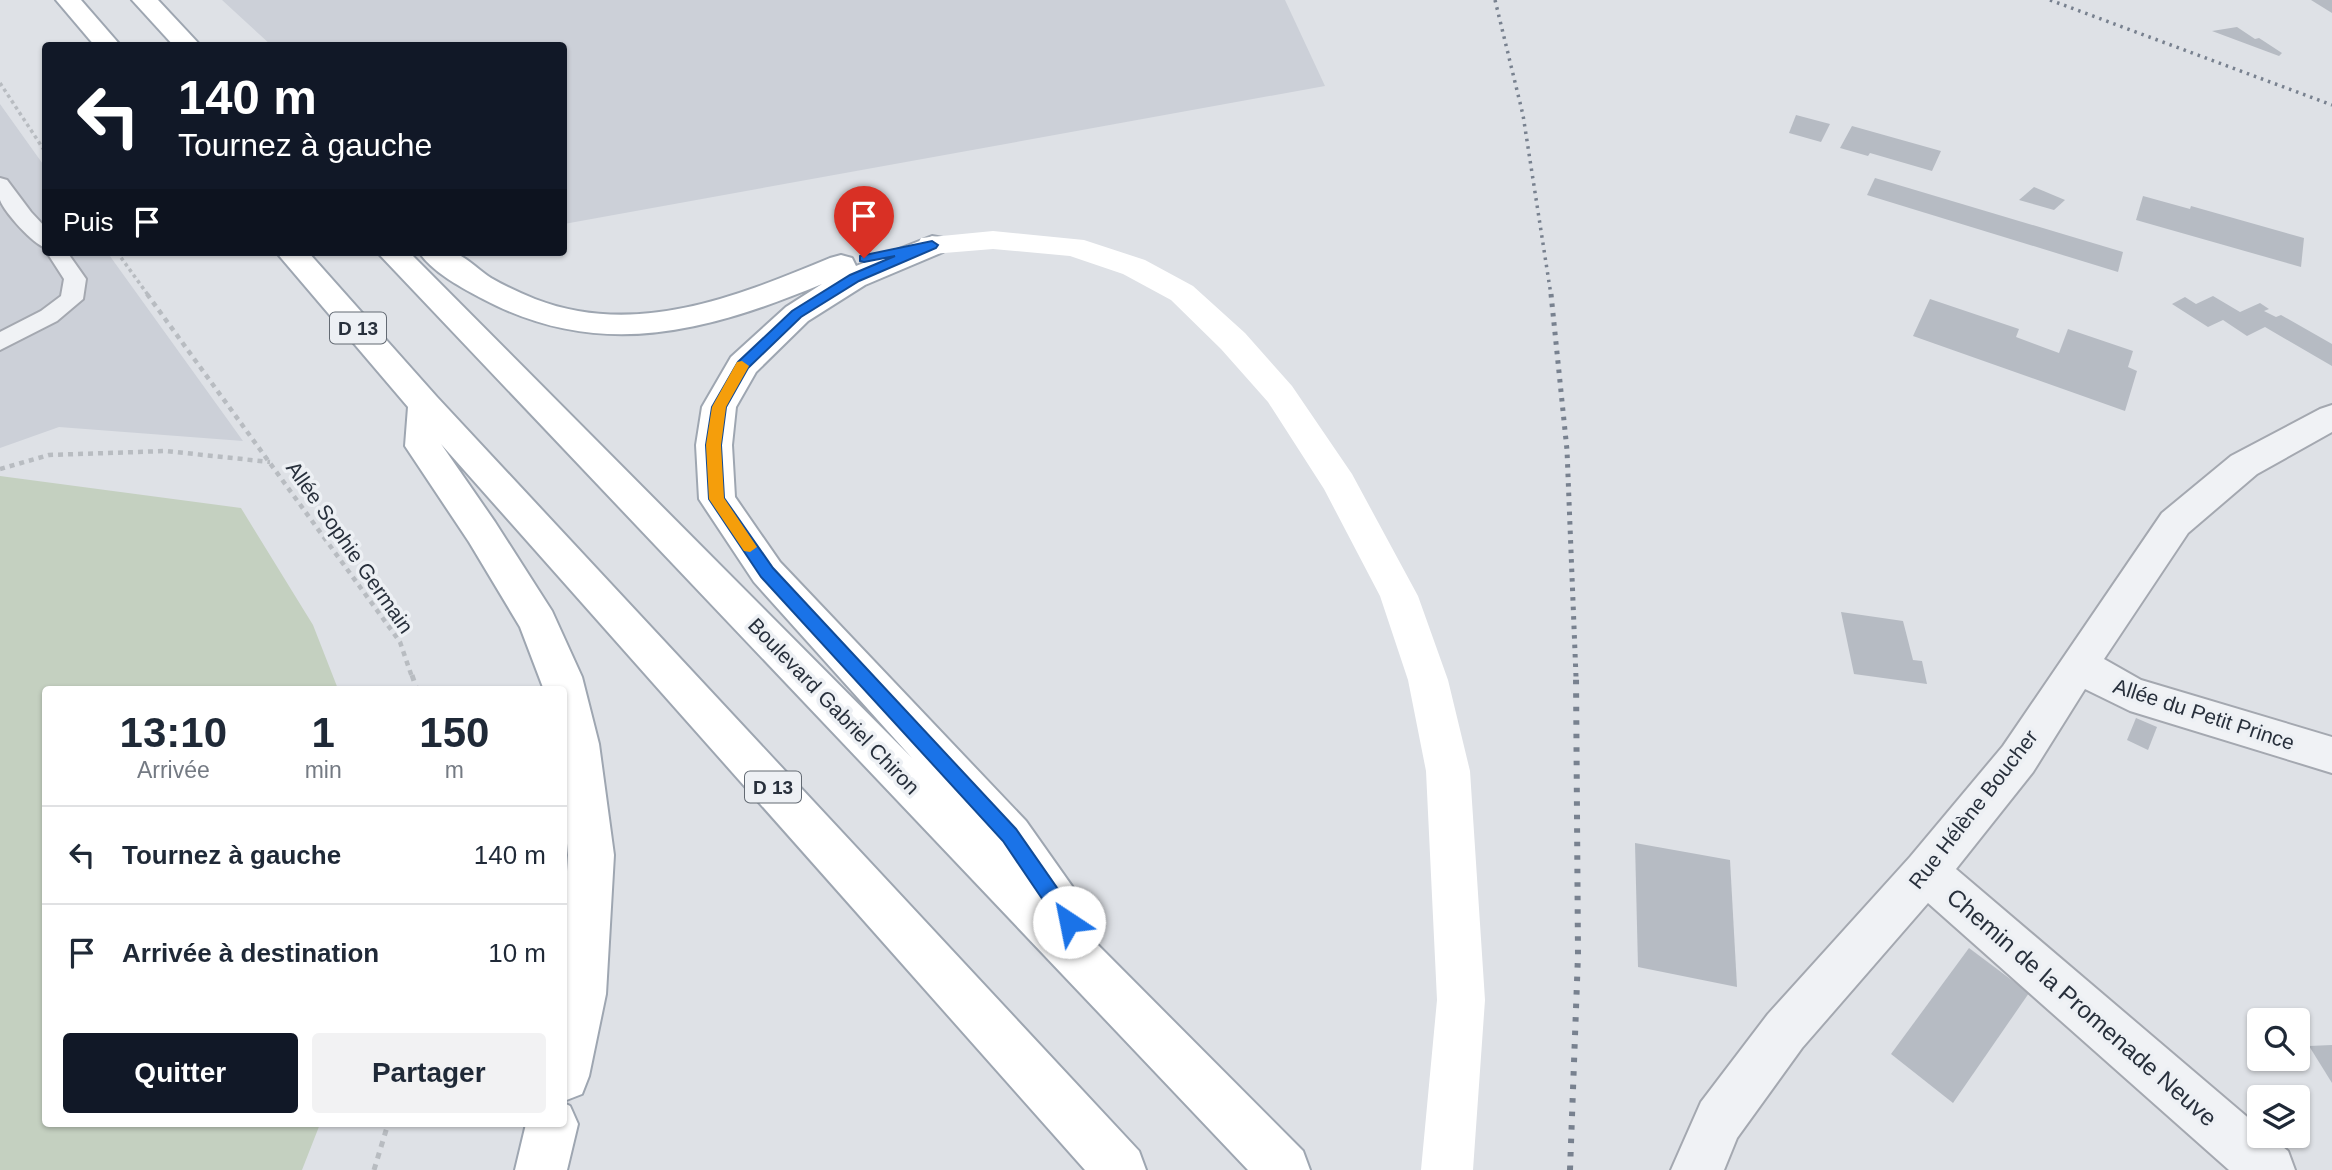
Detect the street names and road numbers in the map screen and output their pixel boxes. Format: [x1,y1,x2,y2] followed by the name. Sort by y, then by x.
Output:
[330,312,386,344] road number: D 13
[282,457,418,637] street label: Allée Sophie Germain
[744,613,924,799] street label: Boulevard Gabriel Chiron
[2111,674,2297,754] street label: Allée du Petit Prince
[1904,725,2042,893] street label: Rue Hélène Boucher
[745,772,801,802] road number: D 13
[1942,883,2222,1131] street label: Chemin de la Promenade Neuve

